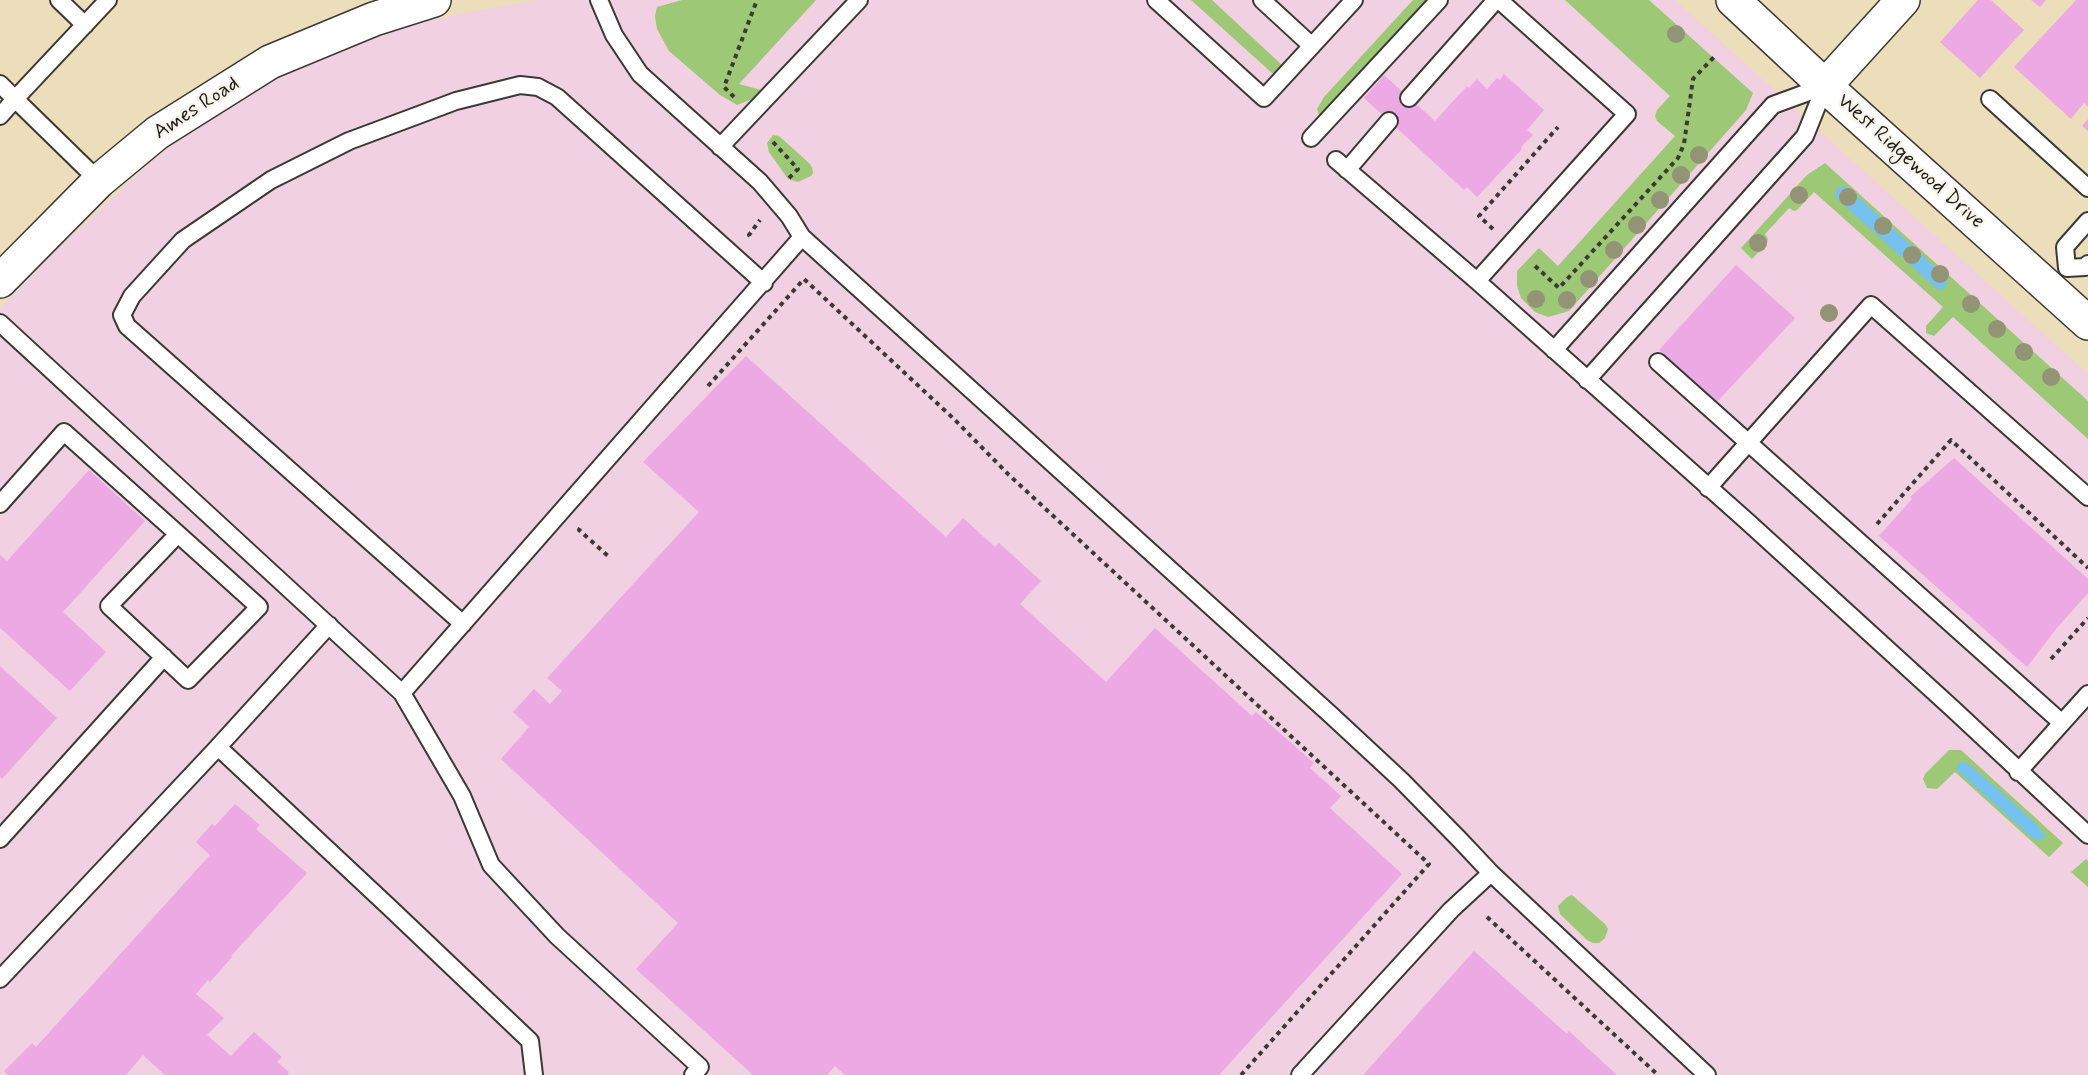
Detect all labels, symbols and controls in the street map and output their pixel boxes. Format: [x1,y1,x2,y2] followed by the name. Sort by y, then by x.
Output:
[149,72,245,146] street label: Ames Road
[1831,89,1989,235] street label: West Ridgewood Drive

